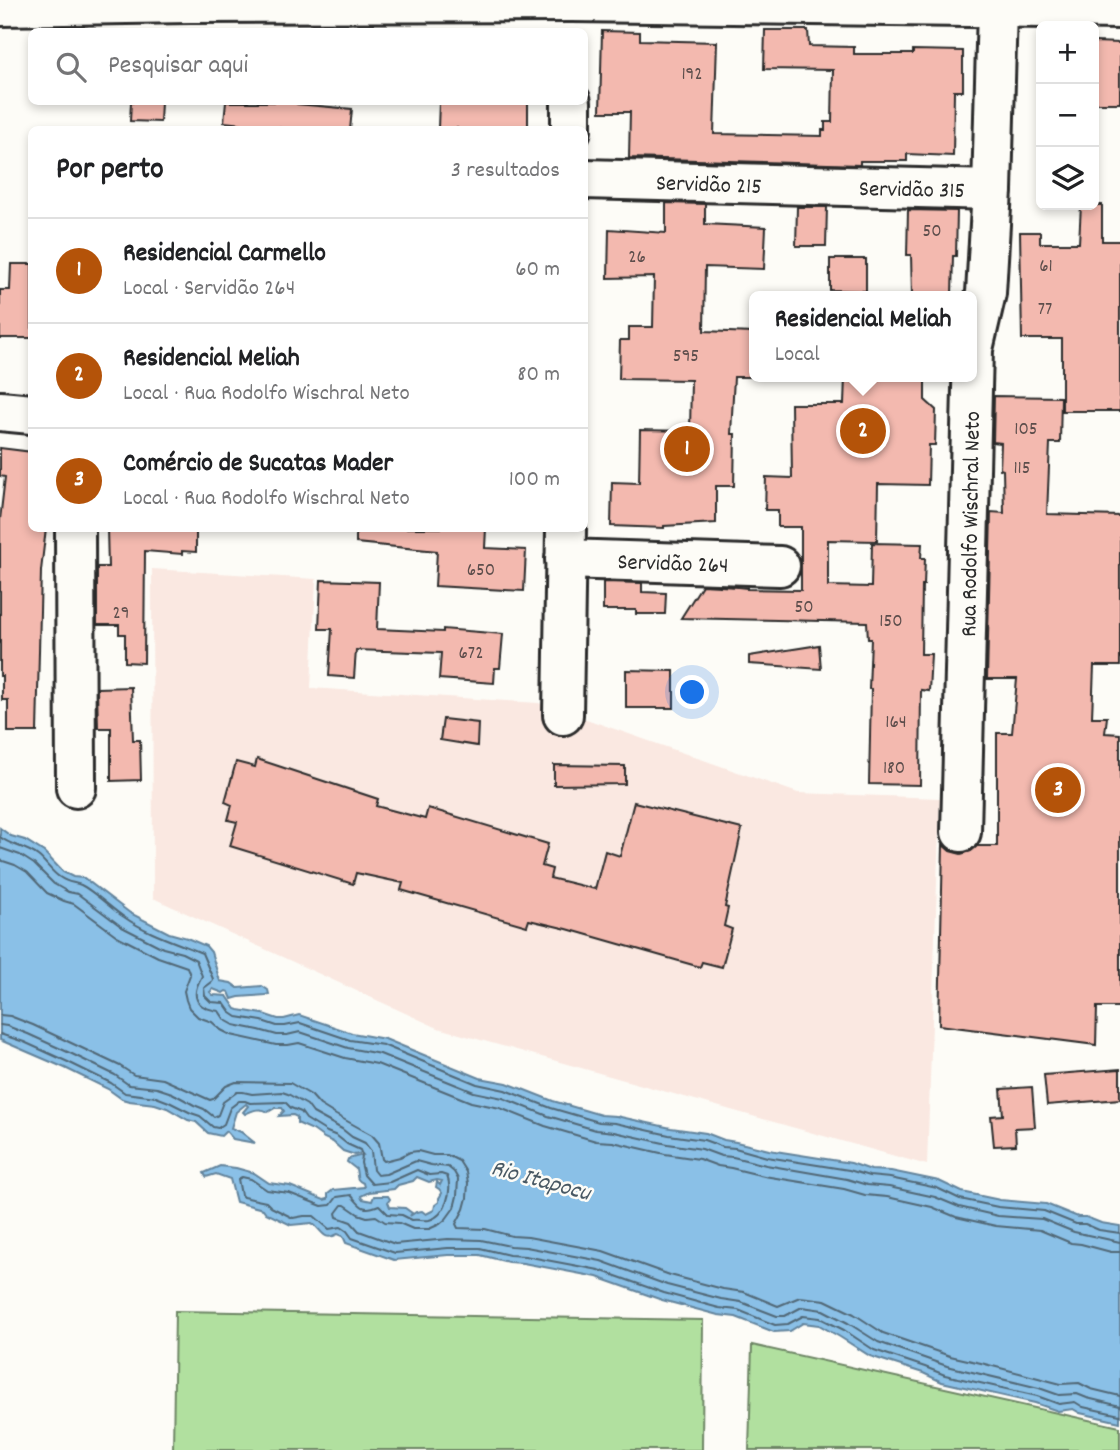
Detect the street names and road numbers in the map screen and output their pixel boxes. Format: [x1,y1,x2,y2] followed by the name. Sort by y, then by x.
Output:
[655,168,762,205] street label: Servidão 215
[859,174,965,209] street label: Servidão 315
[954,411,991,637] street label: Rua Rodolfo Wischral Neto
[617,547,729,584] street label: Servidão 264

